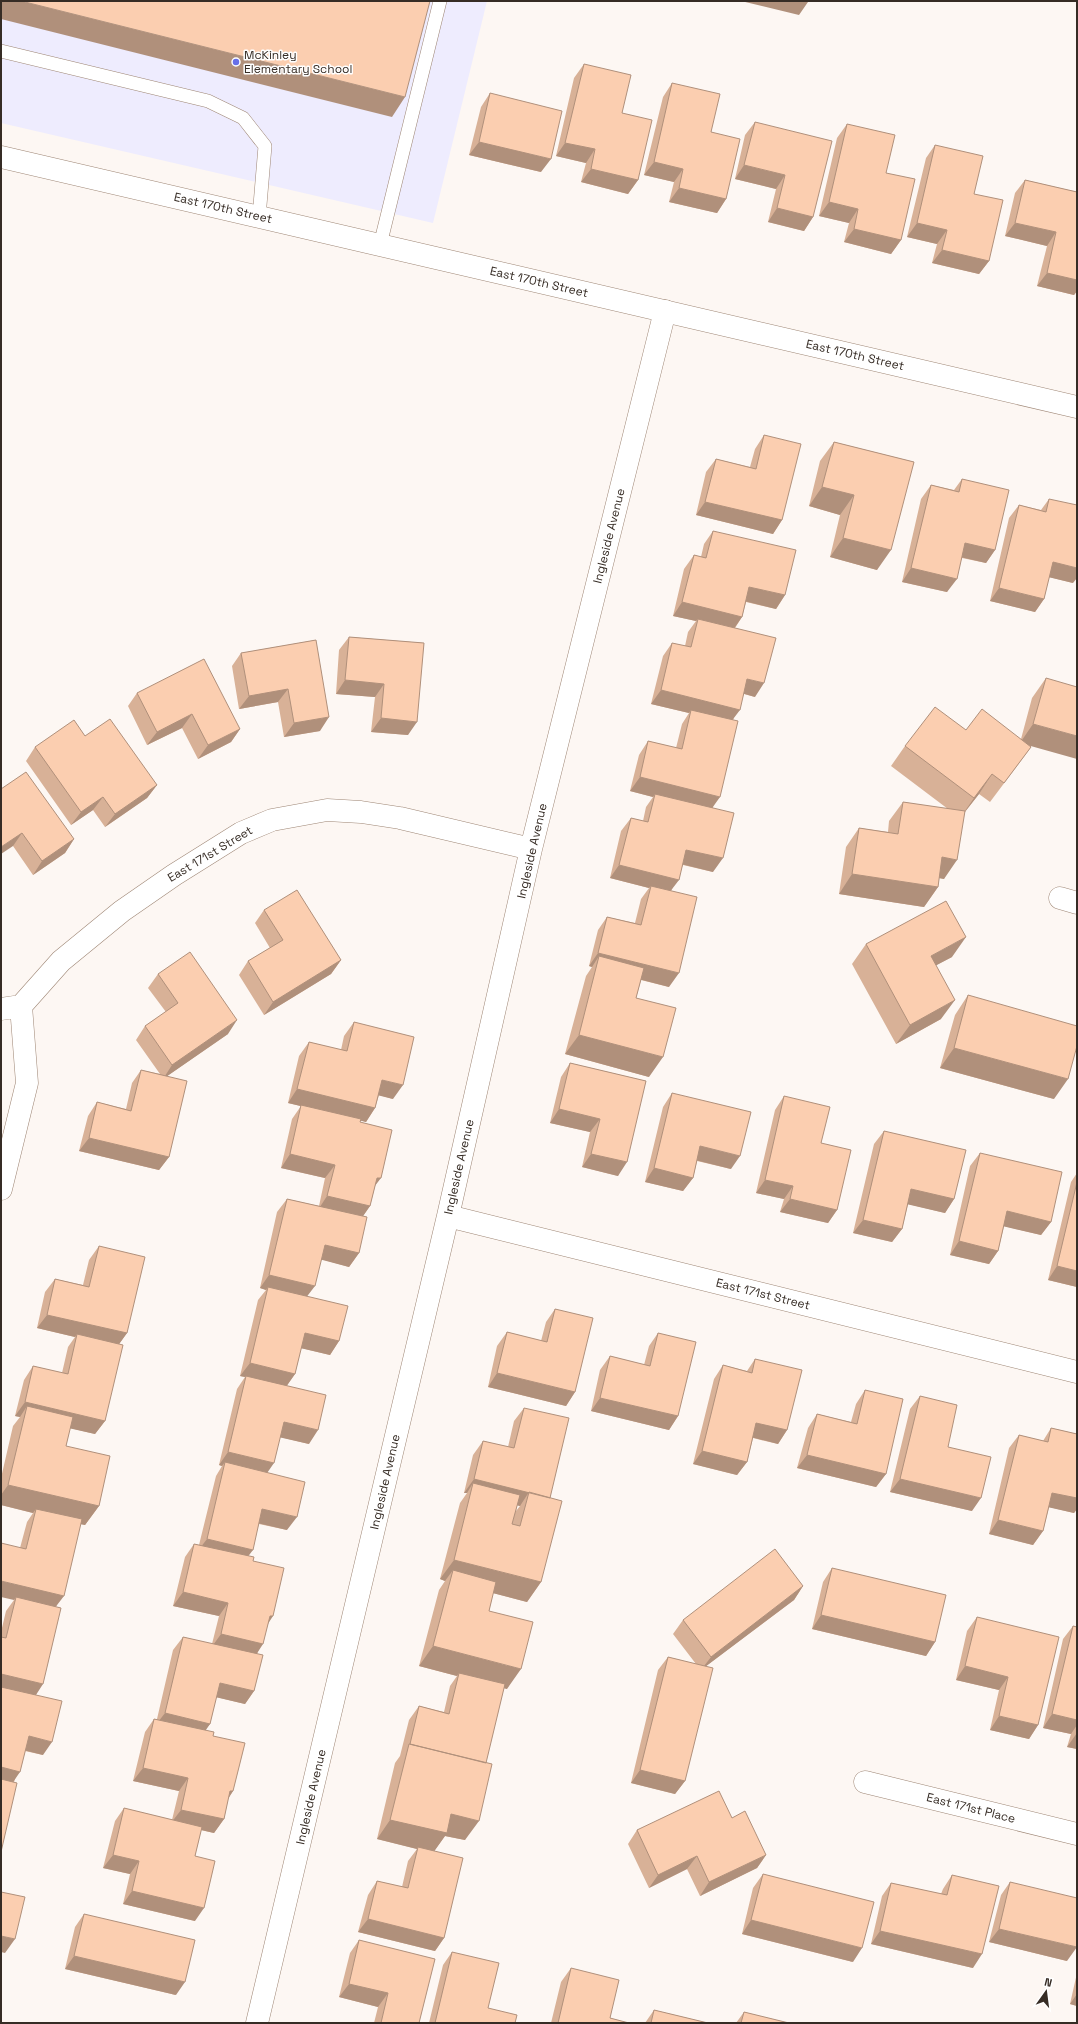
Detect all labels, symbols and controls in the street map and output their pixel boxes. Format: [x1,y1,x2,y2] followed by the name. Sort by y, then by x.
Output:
[244,47,352,77] place label: McKinley Elementary School
[231,57,241,67] marker: McKinley Elementary School
[172,189,274,227] street label: East 170th Street
[488,263,590,301] street label: East 170th Street
[804,336,906,374] street label: East 170th Street
[589,487,629,585] street label: Ingleside Avenue
[513,802,551,900] street label: Ingleside Avenue
[165,822,255,886] street label: East 171st Street
[440,1118,478,1216] street label: Ingleside Avenue
[714,1275,812,1313] street label: East 171st Street
[366,1433,404,1531] street label: Ingleside Avenue
[292,1748,330,1846] street label: Ingleside Avenue
[925,1789,1017,1827] street label: East 171st Place
[1026,1972,1066,2012] north arrow
[1043,1975,1054,1990] text: N

